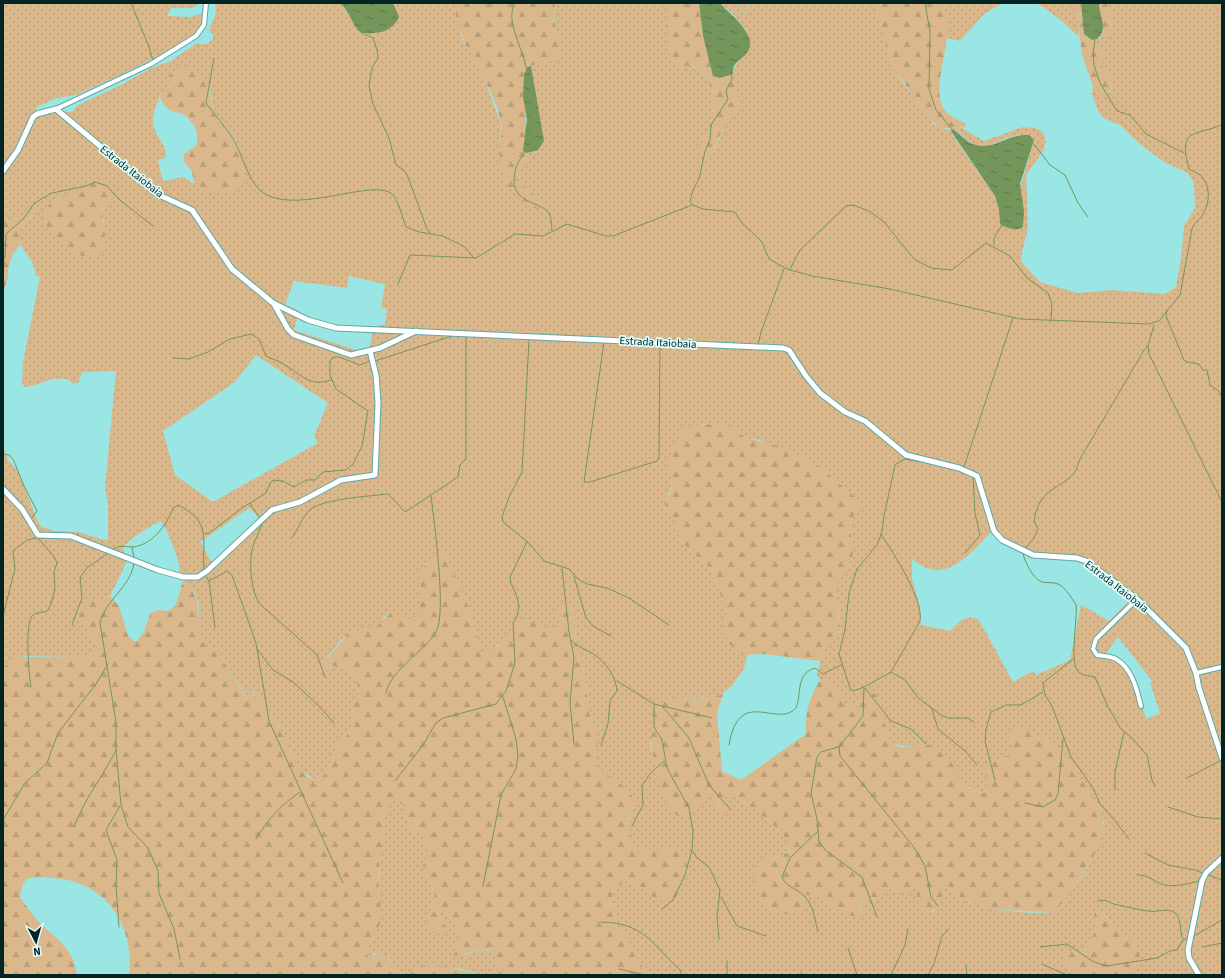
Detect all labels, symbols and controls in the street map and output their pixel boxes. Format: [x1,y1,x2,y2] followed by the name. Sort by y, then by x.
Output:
[97,142,167,201] street label: Estrada Itaiobaia
[619,333,697,352] street label: Estrada Itaiobaia
[1082,557,1152,616] street label: Estrada Itaiobaia
[16,922,56,962] north arrow
[33,944,41,959] text: N

